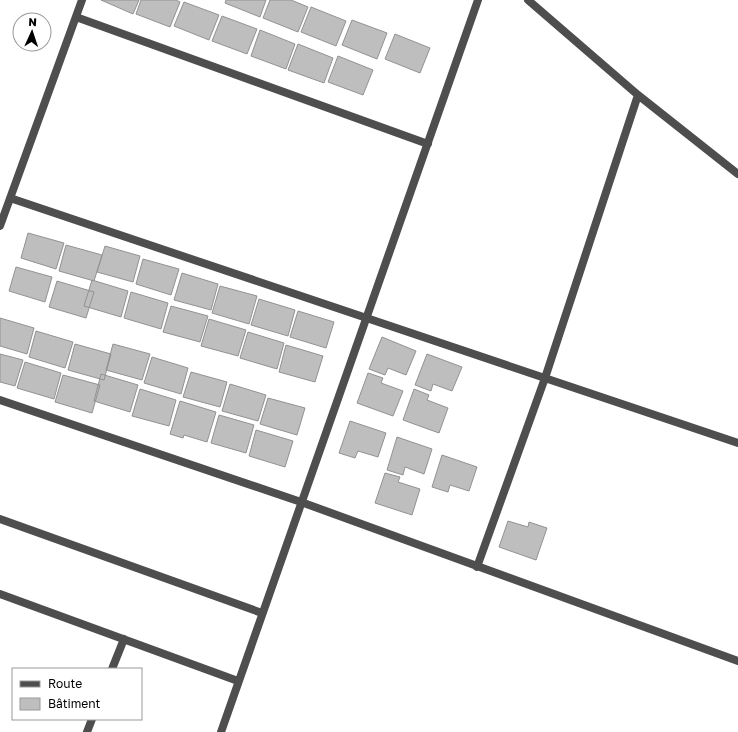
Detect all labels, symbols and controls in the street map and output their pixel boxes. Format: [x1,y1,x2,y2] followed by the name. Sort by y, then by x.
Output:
[12,12,52,52] north arrow
[28,15,37,28] text: N
[12,668,142,720] legend
[48,676,82,691] text: Route
[48,696,101,711] text: Bâtiment

